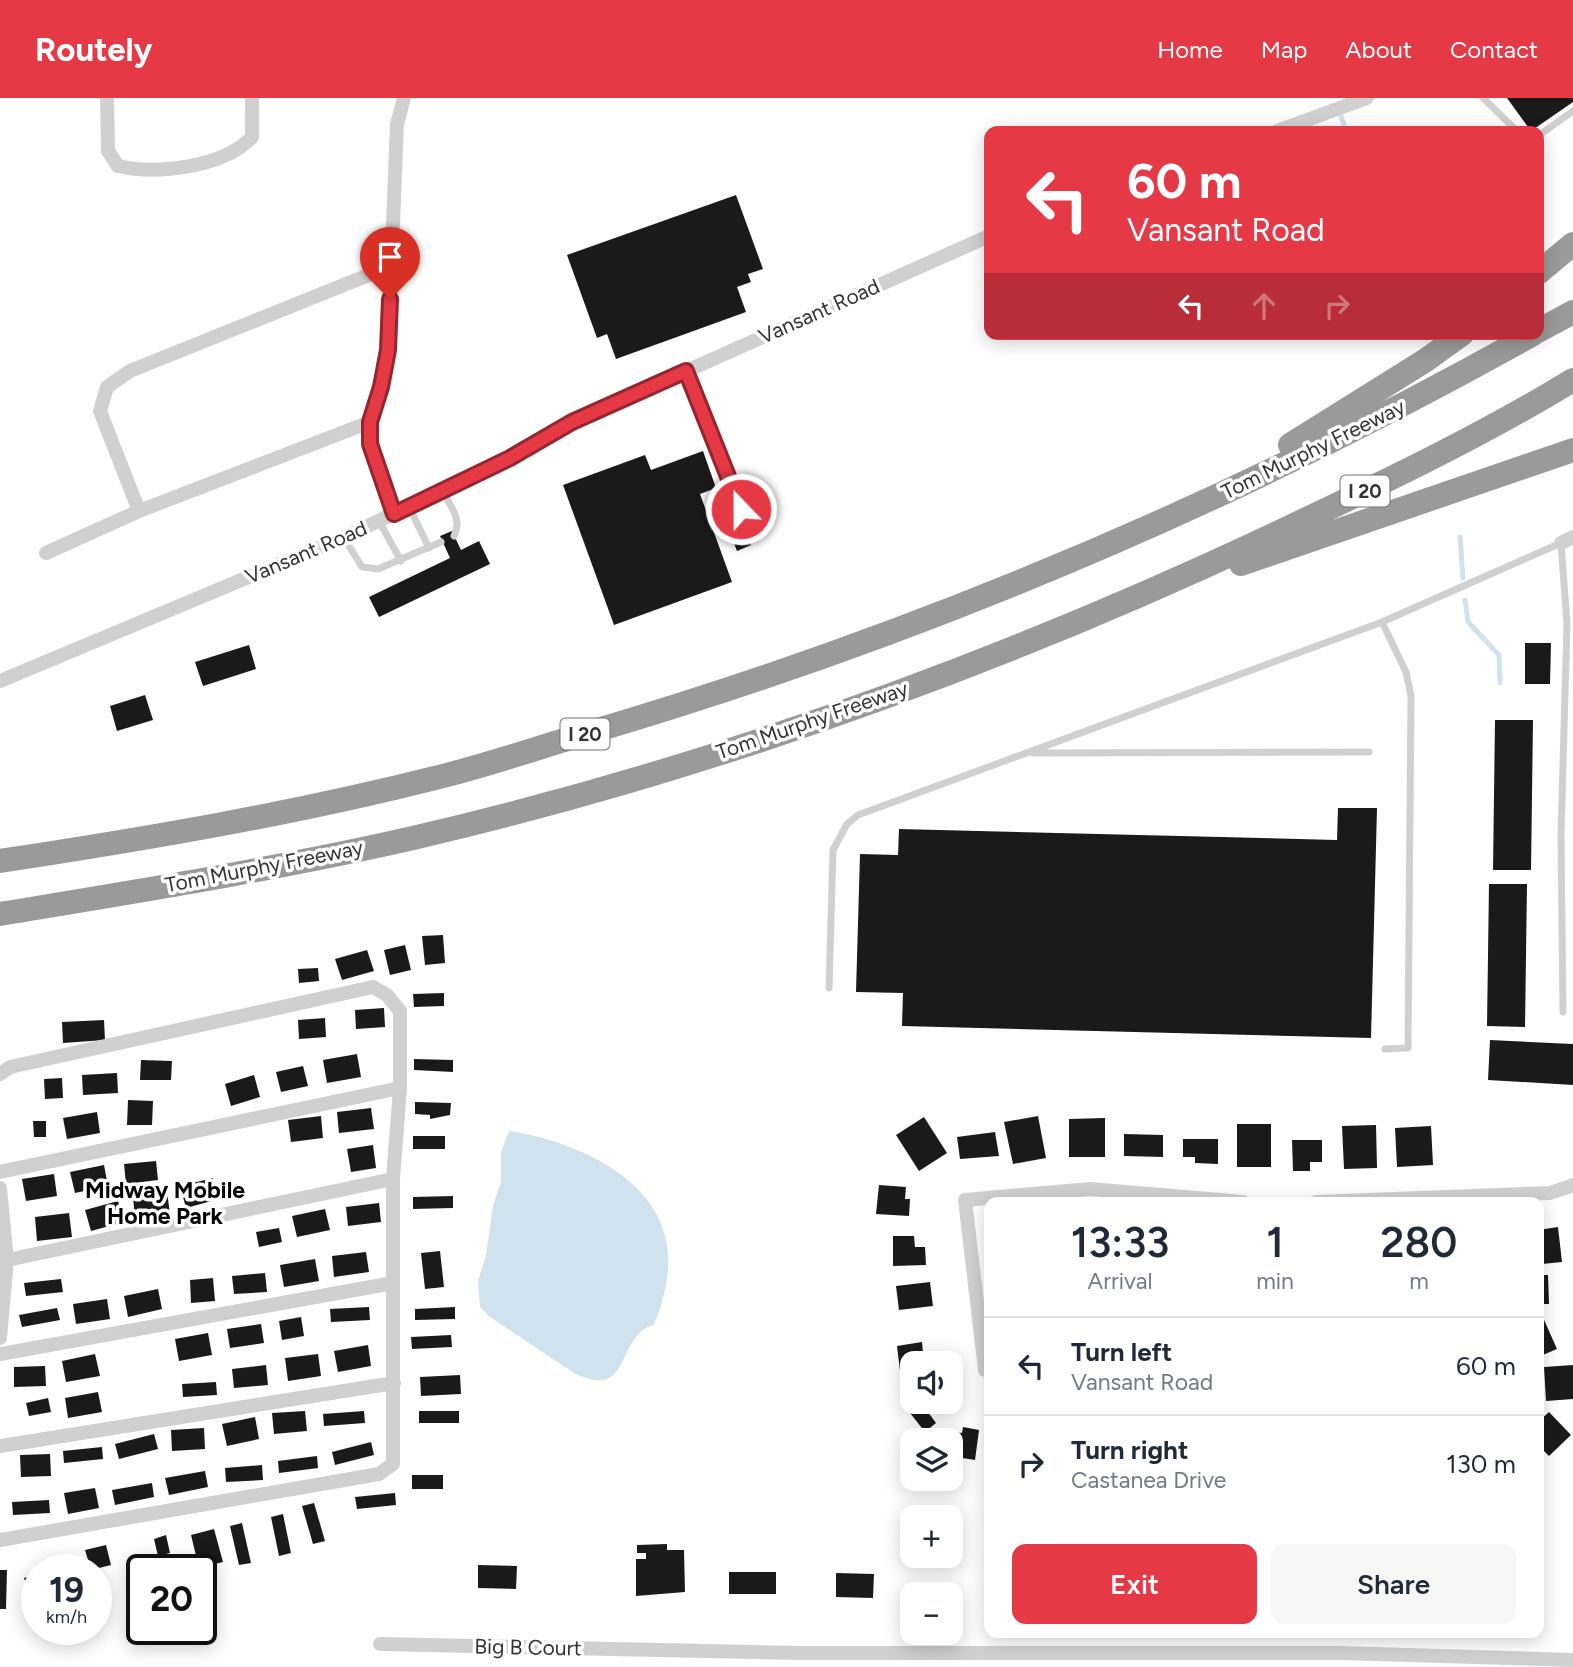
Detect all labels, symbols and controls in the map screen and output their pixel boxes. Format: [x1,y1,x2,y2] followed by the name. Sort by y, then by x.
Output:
[35,30,153,69] text: Routely
[1157,35,1223,64] text: Home
[1261,35,1307,64] text: Map
[1345,35,1412,64] text: About
[1450,35,1538,64] text: Contact
[1127,151,1242,210] text: 60 m
[1012,154,1103,245] icon: left
[1127,211,1325,249] text: Vansant Road
[360,227,420,299] pin
[371,238,409,276] icon: arrive
[755,273,883,349] street label: Vansant Road
[1172,287,1210,325] icon: left
[1245,287,1283,325] icon: ahead
[1318,287,1356,325] icon: right
[1217,394,1409,504] street label: Tom Murphy Freeway
[704,472,778,546] position arrow
[1340,476,1390,506] road number: I 20
[241,515,371,589] street label: Vansant Road
[713,675,911,765] street label: Tom Murphy Freeway
[560,719,610,750] road number: I 20
[163,835,365,897] street label: Tom Murphy Freeway
[85,1176,245,1230] district label: Midway Mobile Home Park
[1071,1217,1170,1268] text: 13:33
[1266,1217,1284,1268] text: 1
[1381,1217,1457,1268] text: 280
[1088,1267,1153,1295] text: Arrival
[1256,1267,1294,1295] text: min
[1409,1267,1429,1295] text: m
[1071,1336,1172,1368] text: Turn left
[1012,1347,1050,1385] icon: left
[1456,1350,1516,1382] text: 60 m
[900,1351,963,1645] map controls
[900,1351,963,1414] button: sound
[1071,1368,1213,1396] text: Vansant Road
[900,1428,963,1491] button: layers
[1071,1434,1188,1466] text: Turn right
[1012,1445,1050,1483] icon: right
[1446,1448,1516,1480] text: 130 m
[1071,1466,1226,1494] text: Castanea Drive
[900,1505,963,1568] button: +
[1012,1544,1257,1624] button: Exit
[1271,1544,1516,1624] button: Share
[126,1554,217,1645] speed limit sign: 20
[49,1569,84,1611] text: 19
[900,1582,963,1645] button: −
[46,1606,87,1628] text: km/h
[474,1634,582,1660] street label: Big B Court

